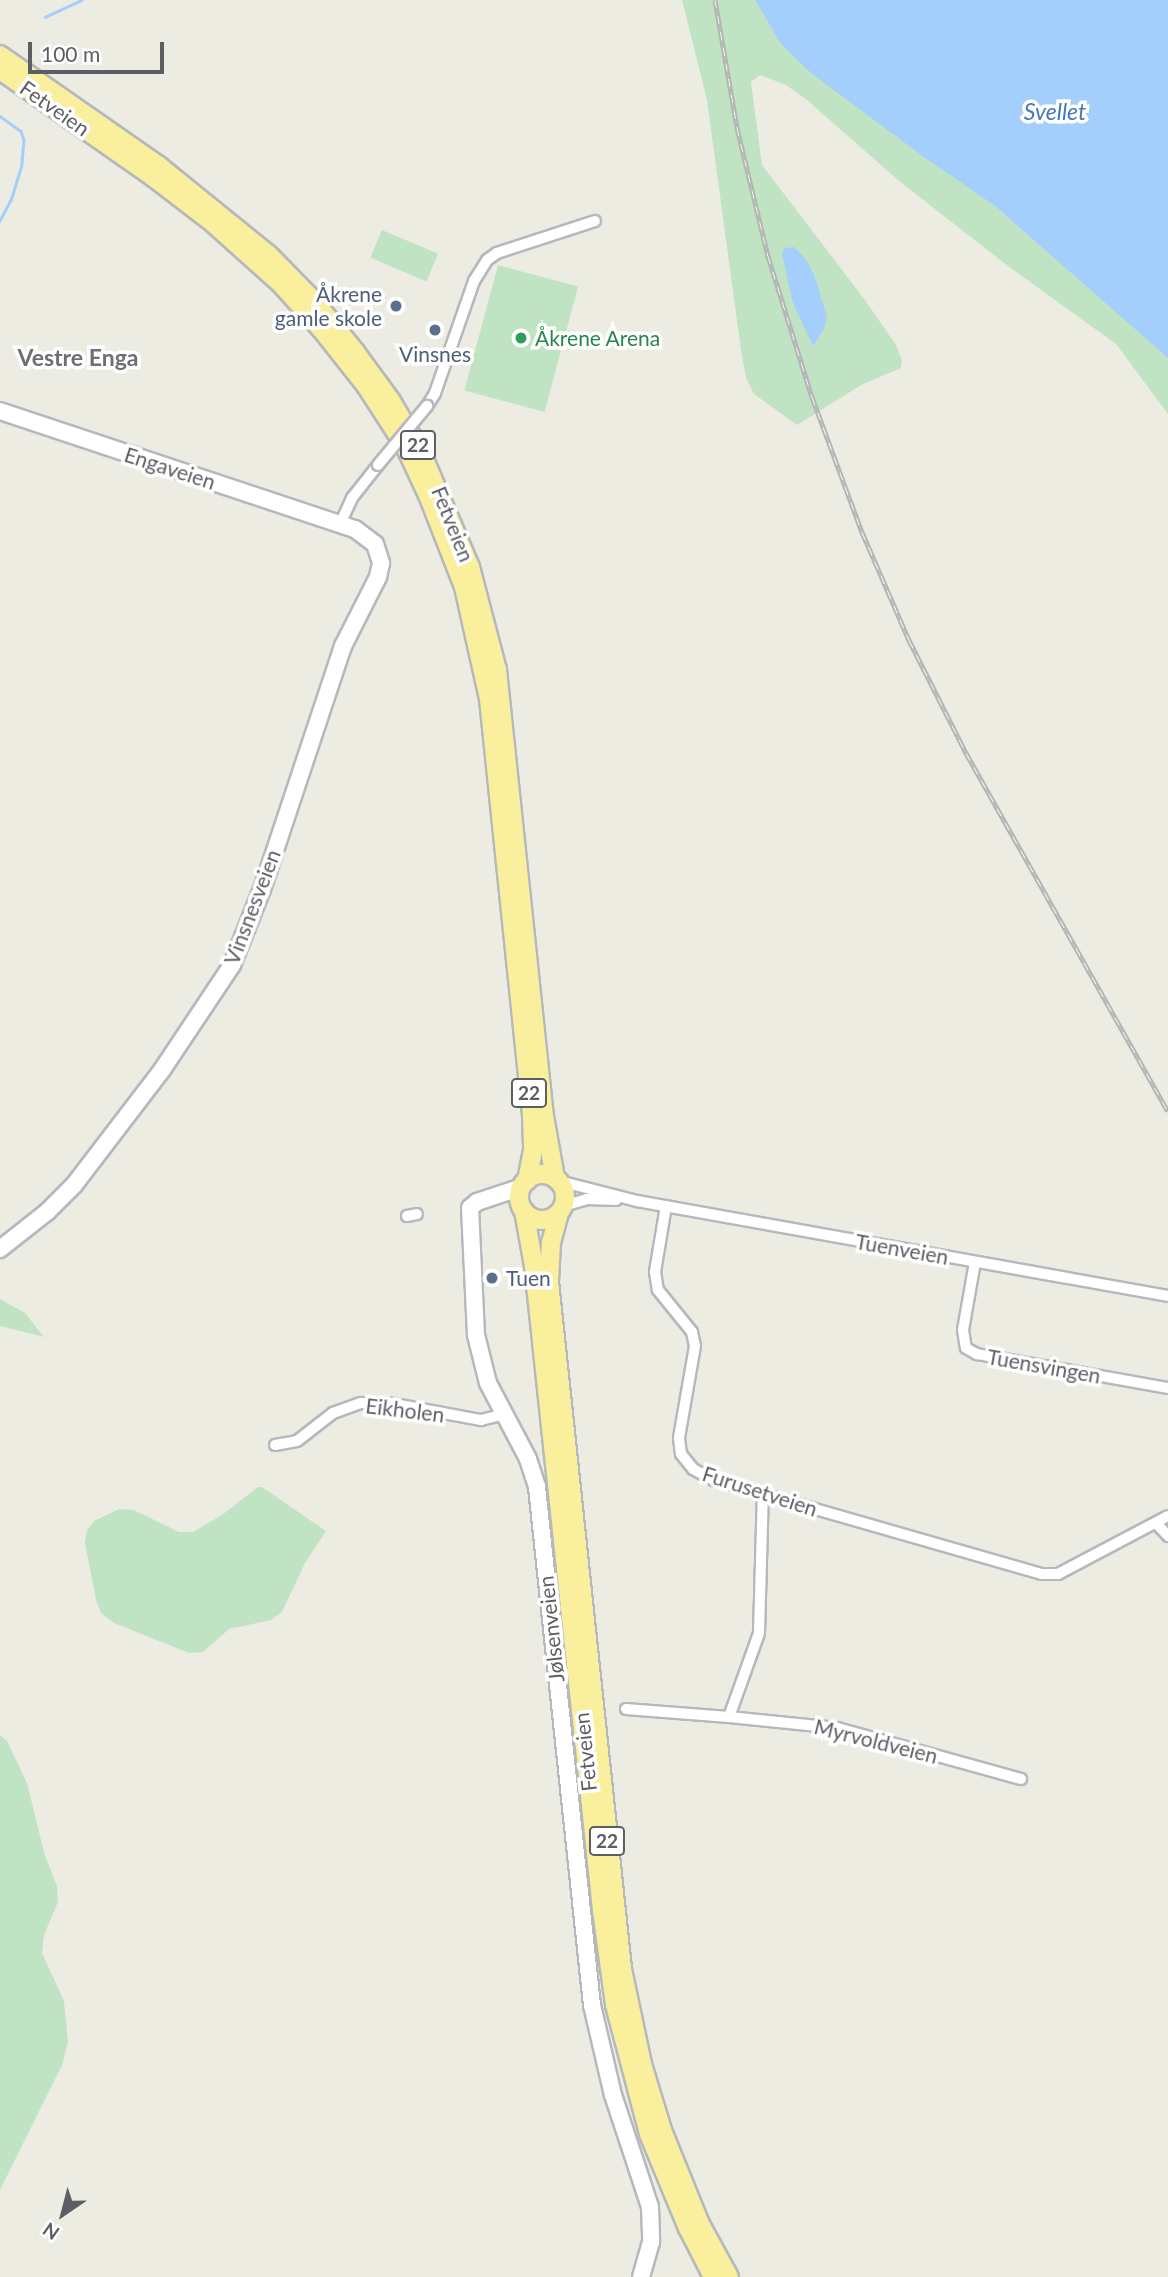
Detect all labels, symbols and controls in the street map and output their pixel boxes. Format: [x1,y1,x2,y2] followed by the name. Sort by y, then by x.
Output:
[32,28,168,72] scale bar
[41,41,100,66] text: 100 m
[15,75,95,141] street label: Fetveien
[1024,97,1086,125] water label: Svellet
[275,281,382,331] place label: Åkrene gamle skole
[388,298,404,314] marker: Åkrene gamle skole
[427,322,443,338] marker: Vinsnes
[535,325,661,351] place label: Åkrene Arena
[513,330,529,346] marker: Åkrene Arena
[399,341,471,367] place label: Vinsnes
[18,343,138,371] district label: Vestre Enga
[399,430,437,460] road number: 22
[121,441,219,495] street label: Engaveien
[427,483,479,565] street label: Fetveien
[219,846,285,968] street label: Vinsnesveien
[510,1078,548,1108] road number: 22
[854,1228,950,1270] street label: Tuenveien
[506,1265,551,1291] place label: Tuen
[484,1270,500,1286] marker: Tuen
[985,1344,1103,1388] street label: Tuensvingen
[364,1393,446,1427] street label: Eikholen
[699,1461,821,1521] street label: Furusetveien
[533,1575,569,1683] street label: Jølsenveien
[568,1711,602,1793] street label: Fetveien
[812,1713,940,1769] street label: Myrvoldveien
[588,1826,626,1856] road number: 22
[28,2179,98,2249] north arrow
[38,2218,63,2245] text: N

